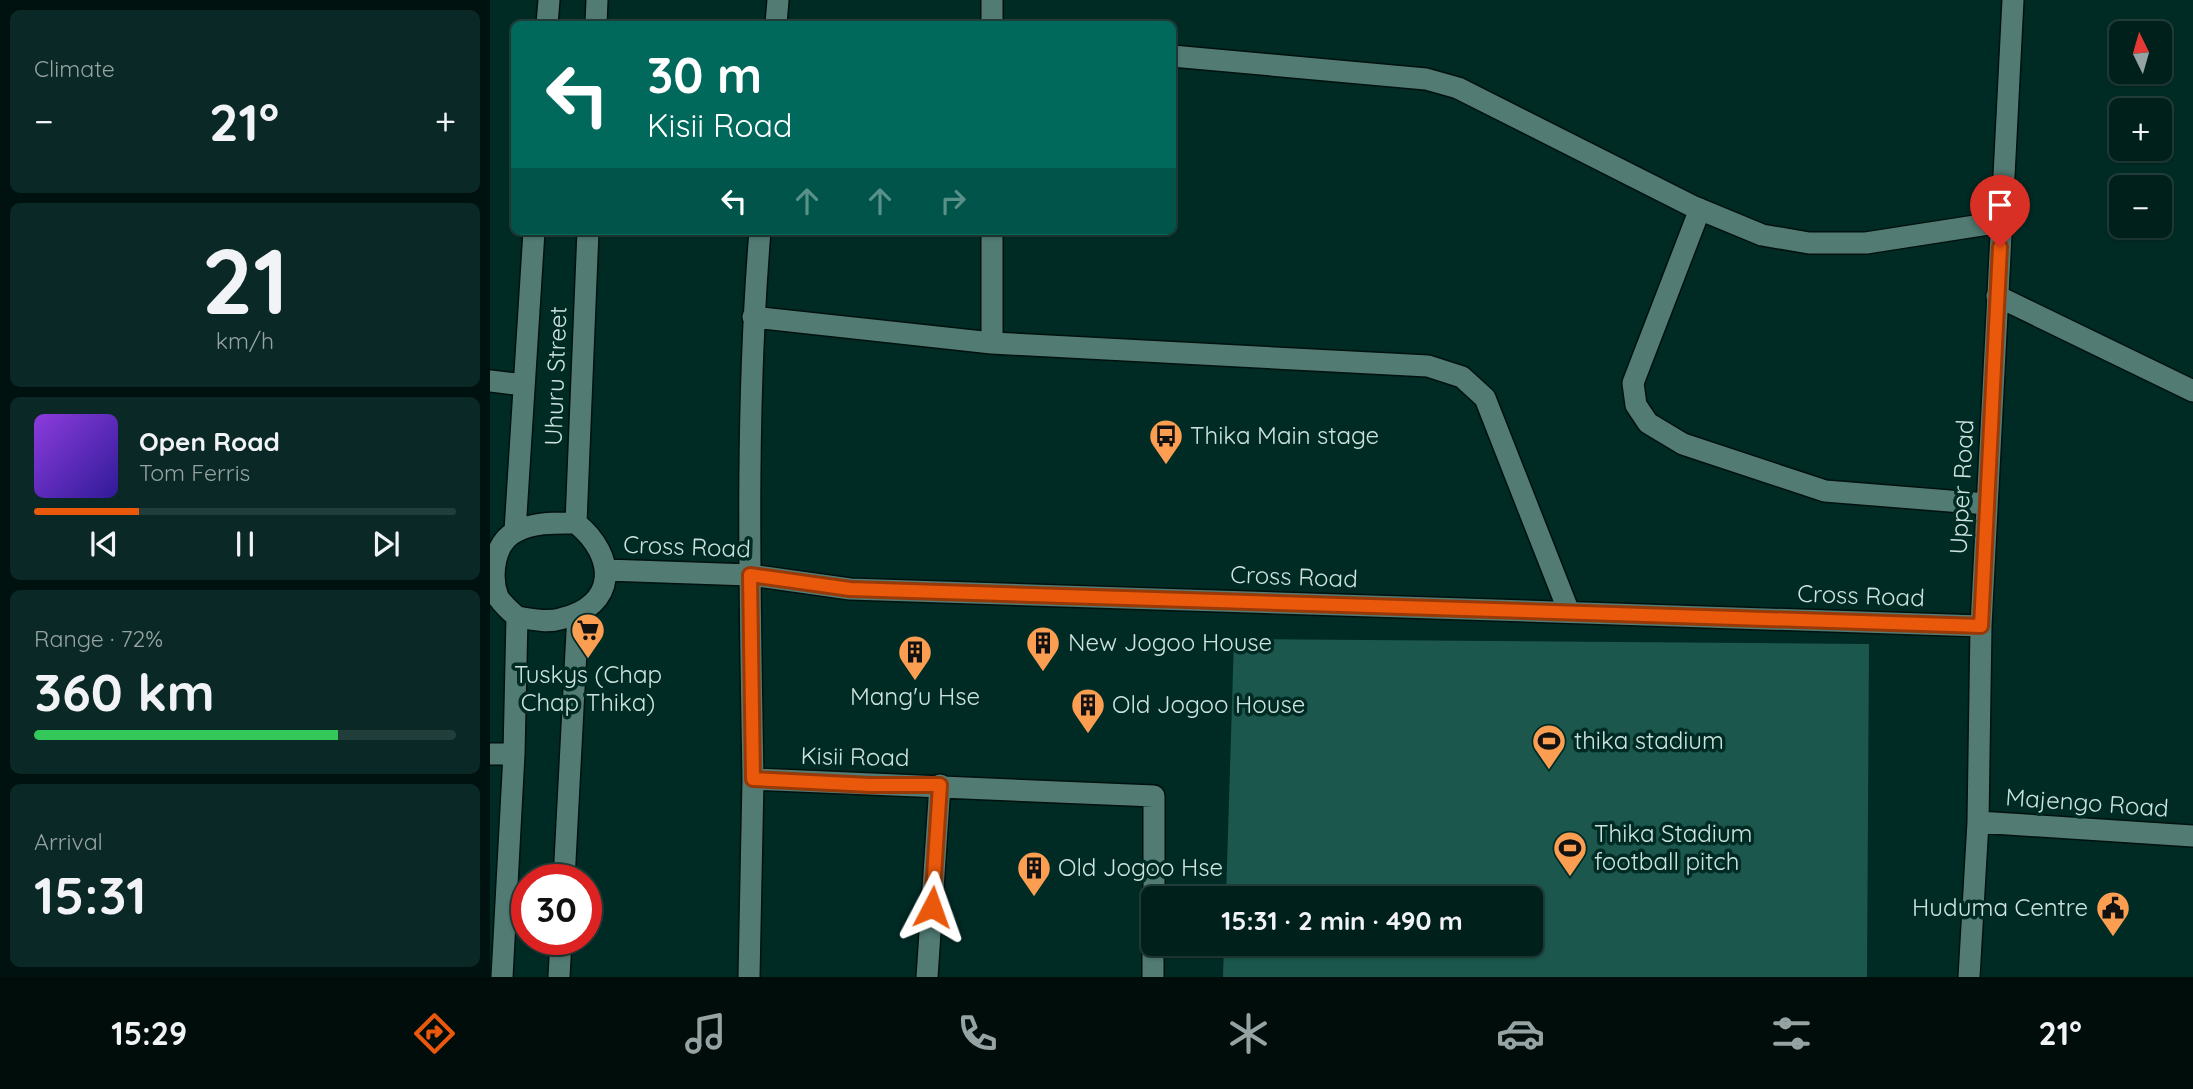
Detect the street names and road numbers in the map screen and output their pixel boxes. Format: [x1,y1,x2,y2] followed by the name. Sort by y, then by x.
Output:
[538,306,572,446] street label: Uhuru Street
[1942,419,1980,555] street label: Upper Road
[623,529,751,563] street label: Cross Road
[1230,559,1358,593] street label: Cross Road
[1797,578,1925,612] street label: Cross Road
[800,740,910,772] street label: Kisii Road
[2005,781,2170,823] street label: Majengo Road

